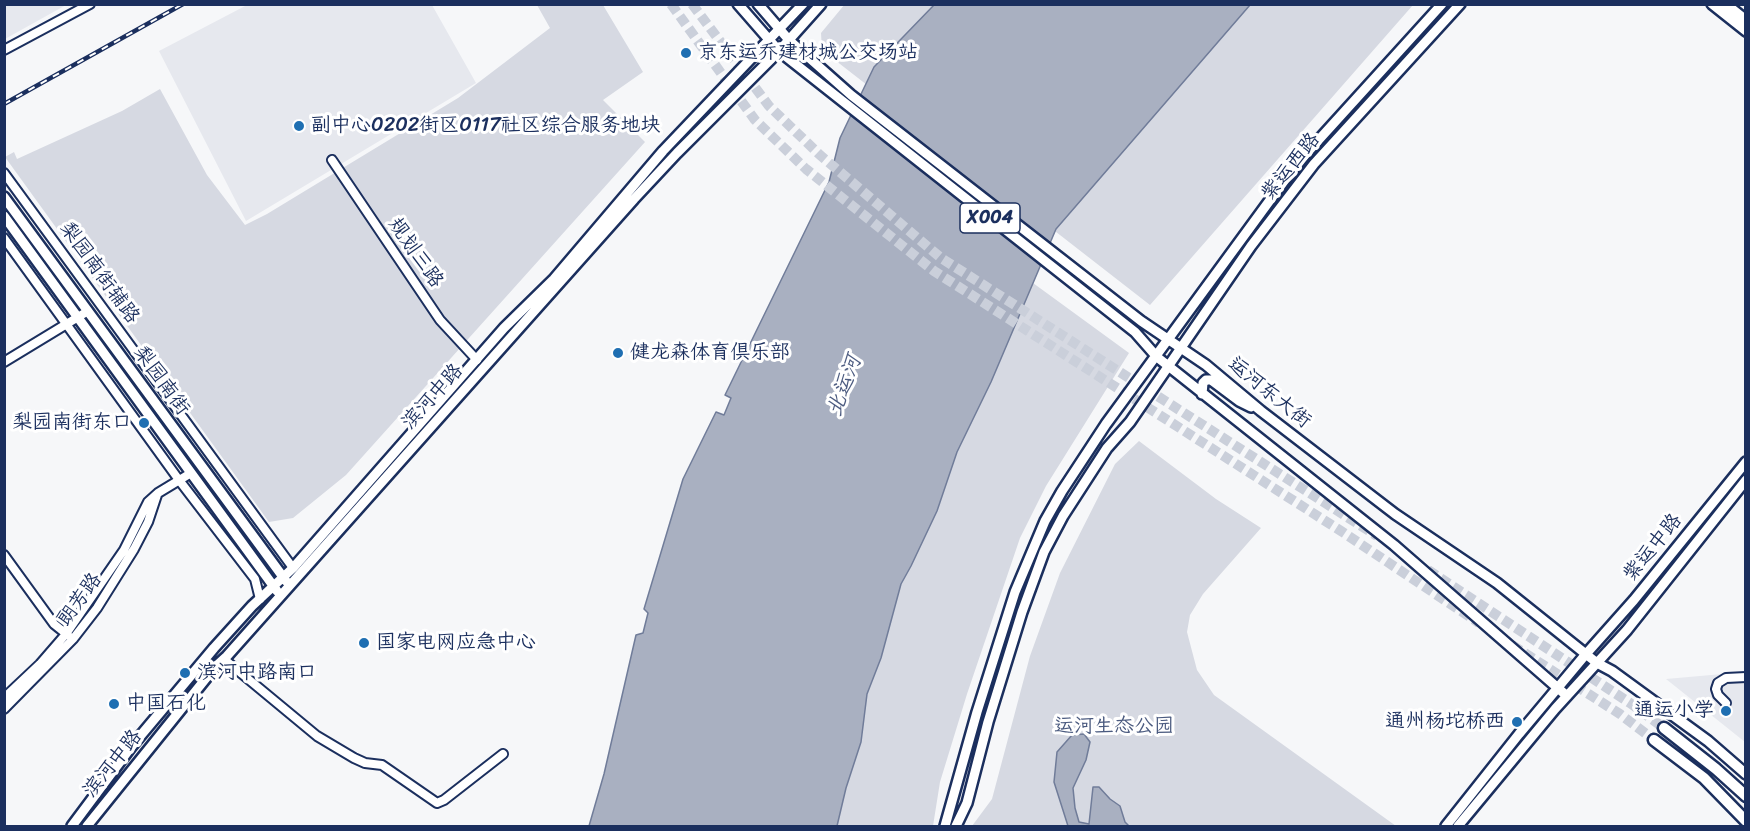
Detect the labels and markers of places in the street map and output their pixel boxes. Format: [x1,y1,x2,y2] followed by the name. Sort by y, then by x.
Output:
[698,41,918,65] place label: 京东运乔建材城公交场站
[679,46,693,60] marker: 京东运乔建材城公交场站
[311,114,661,138] place label: 副中心0202街区0117社区综合服务地块
[292,119,306,133] marker: 副中心0202街区0117社区综合服务地块
[630,341,790,365] place label: 健龙森体育俱乐部
[611,346,625,360] marker: 健龙森体育俱乐部
[12,411,132,435] place label: 梨园南街东口
[137,416,151,430] marker: 梨园南街东口
[376,631,536,655] place label: 国家电网应急中心
[357,636,371,650] marker: 国家电网应急中心
[197,661,317,685] place label: 滨河中路南口
[178,666,192,680] marker: 滨河中路南口
[126,692,206,716] place label: 中国石化
[107,697,121,711] marker: 中国石化
[1634,699,1714,723] place label: 通运小学
[1719,704,1733,718] marker: 通运小学
[1385,710,1505,734] place label: 通州杨坨桥西
[1510,715,1524,729] marker: 通州杨坨桥西

